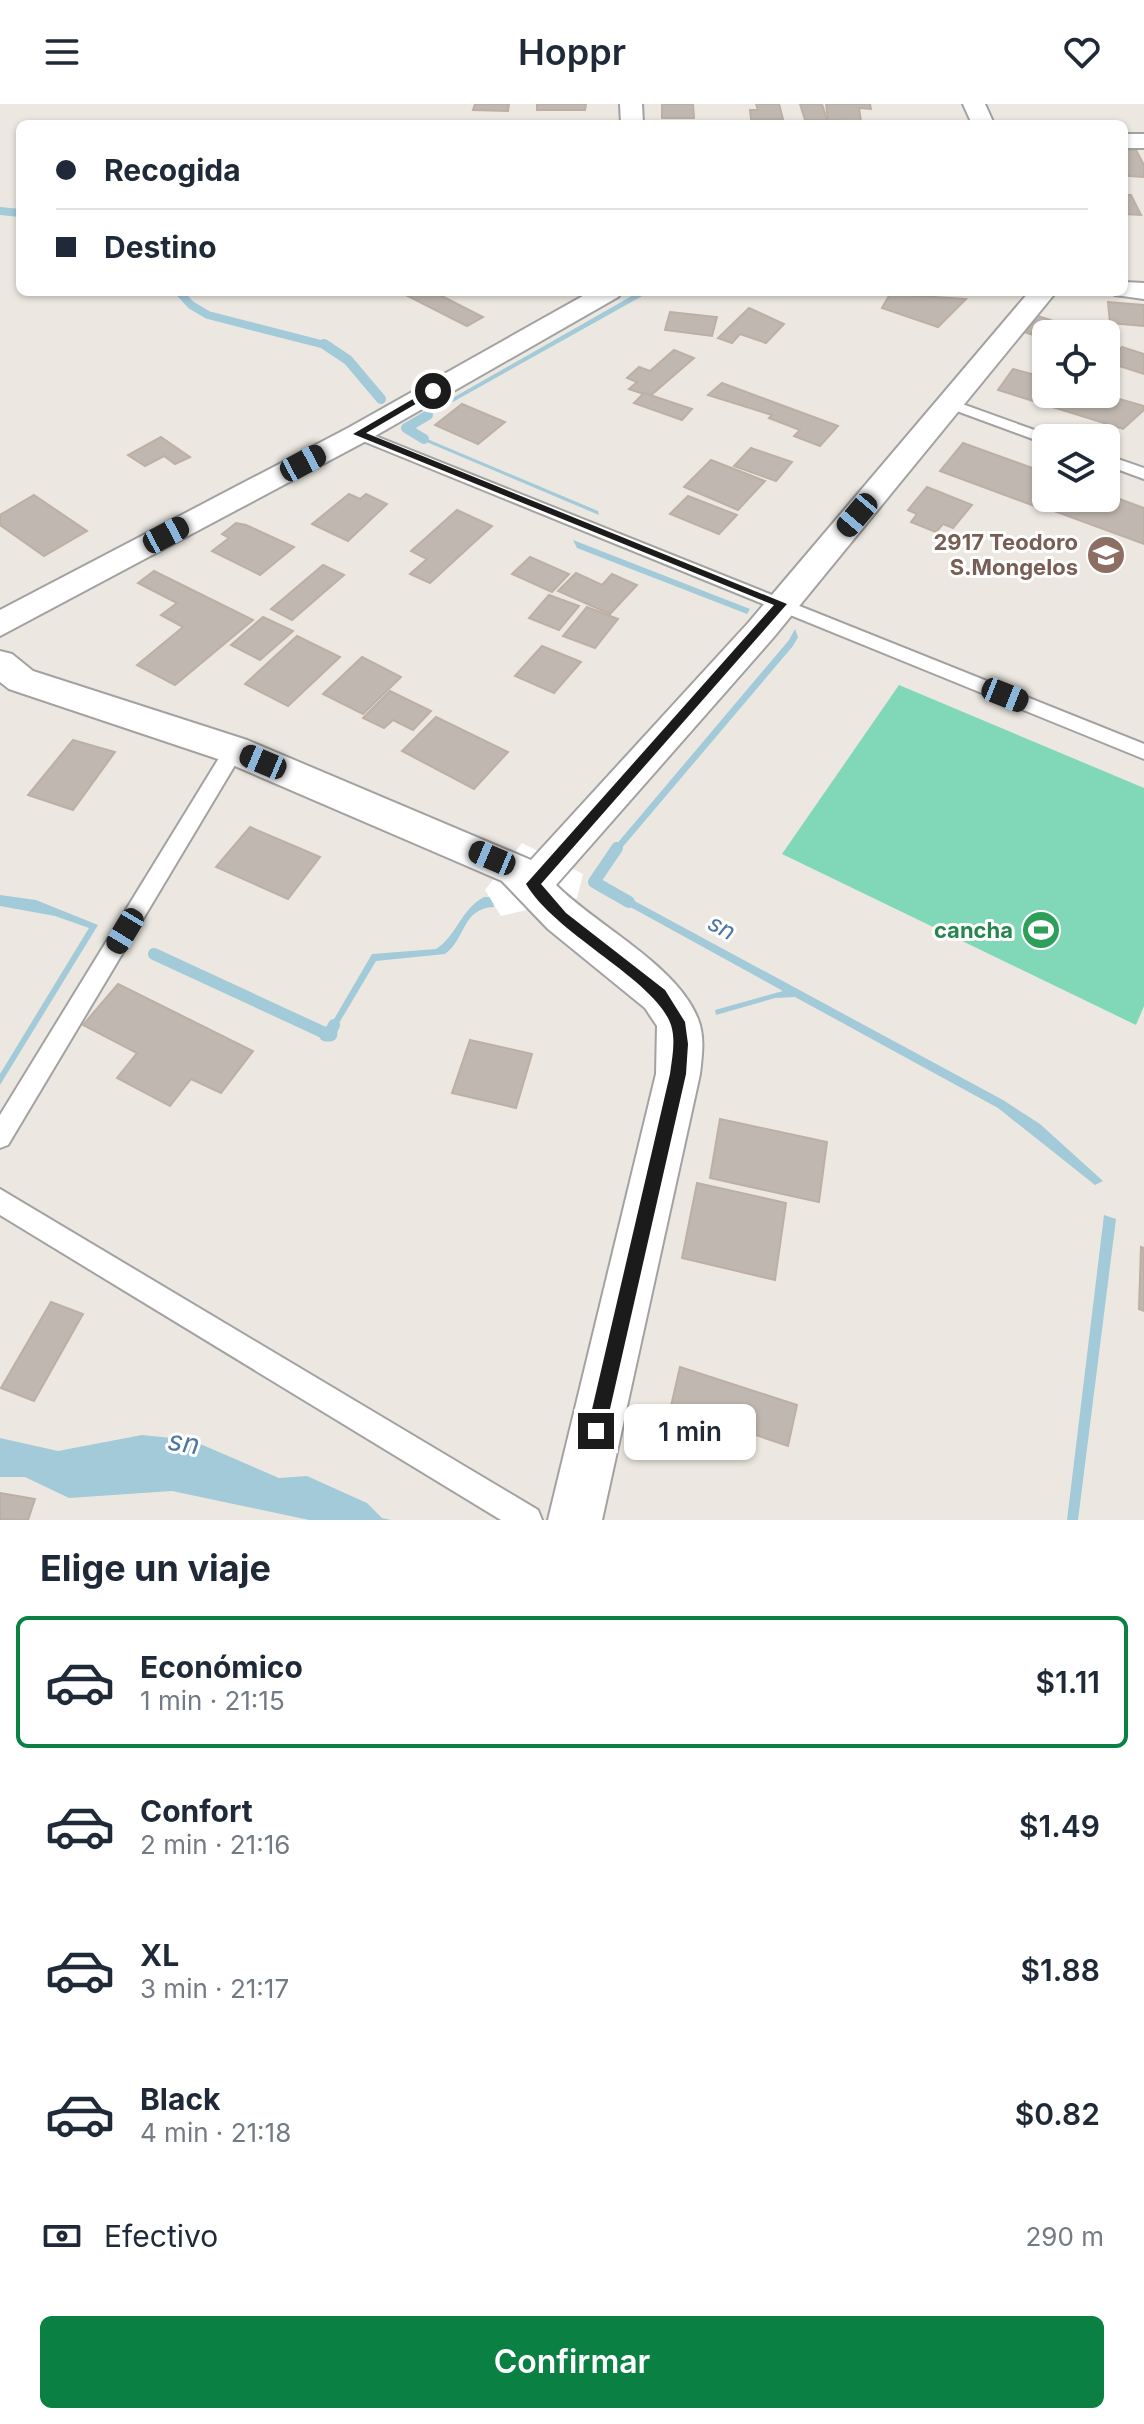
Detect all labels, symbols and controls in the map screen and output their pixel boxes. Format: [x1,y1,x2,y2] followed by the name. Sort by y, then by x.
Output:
[40,30,84,74] icon: menu
[518,30,626,74] text: Hoppr
[1060,30,1104,74] icon: heart
[104,152,241,188] text: Recogida
[104,229,217,265] text: Destino
[1032,320,1120,512] map controls
[1032,320,1120,408] button: locate
[415,373,451,409] route start
[1032,424,1120,512] button: layers
[276,441,330,485] car
[832,489,882,541] car
[139,513,193,557] car
[934,529,1078,580] place label: 2917 Teodoro S.Mongelos
[1085,534,1127,576] school or university icon: 2917 Teodoro S.Mongelos
[978,675,1032,715] car
[236,742,290,782] car
[465,838,519,878] car
[102,904,148,958] car
[703,908,741,946] water label: sn
[1020,909,1062,951] sports icon: cancha
[934,917,1013,943] place label: cancha
[624,1403,756,1459] callout: 1 min
[578,1413,614,1449] route end
[658,1416,722,1447] text: 1 min
[166,1423,202,1461] water label: sn
[40,1546,271,1590] text: Elige un viaje
[44,1646,116,1718] icon: car
[140,1649,303,1685] text: Económico
[1036,1664,1100,1700] text: $1.11
[140,1685,285,1716] text: 1 min · 21:15
[44,1790,116,1862] icon: car
[140,1793,253,1829] text: Confort
[1019,1808,1100,1844] text: $1.49
[140,1829,290,1860] text: 2 min · 21:16
[44,1934,116,2006] icon: car
[140,1937,179,1973] text: XL
[1021,1952,1100,1988] text: $1.88
[140,1973,289,2004] text: 3 min · 21:17
[44,2078,116,2150] icon: car
[140,2081,220,2117] text: Black
[1015,2096,1100,2132] text: $0.82
[140,2117,291,2148] text: 4 min · 21:18
[40,2214,84,2258] icon: cash
[104,2218,218,2254] text: Efectivo
[1026,2221,1104,2252] text: 290 m
[40,2316,1104,2408] button: Confirmar

